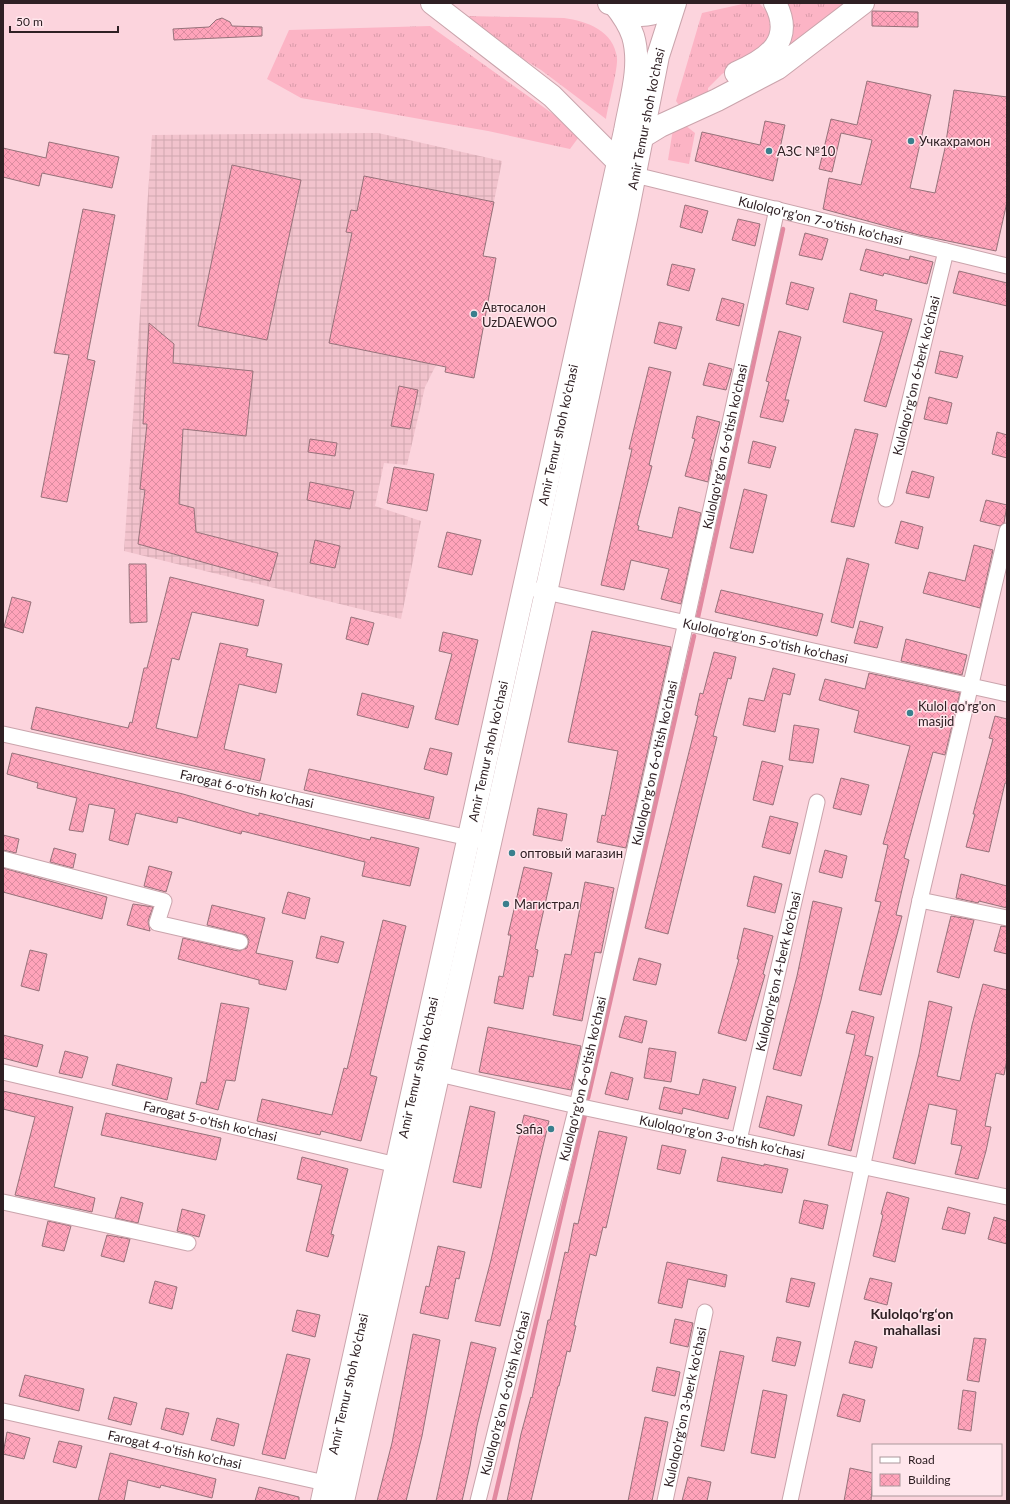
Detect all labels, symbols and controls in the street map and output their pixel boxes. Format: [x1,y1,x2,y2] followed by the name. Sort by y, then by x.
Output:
[10,8,118,34] scale bar
[16,14,43,29] text: 50 m
[624,46,668,191] street label: Amir Temur shoh ko'chasi
[919,133,990,149] place label: Учкахрамон
[906,136,916,146] marker: Учкахрамон
[777,143,836,159] place label: АЗС №10
[764,146,774,156] marker: АЗС №10
[737,193,904,248] street label: Kulolqo'rg'on 7-o'tish ko'chasi
[889,294,943,457] street label: Kulolqo'rg'on 6-berk ko'chasi
[482,299,557,330] place label: Автосалон UzDAEWOO
[469,309,479,319] marker: Автосалон UzDAEWOO
[699,362,751,531] street label: Kulolqo'rg'on 6-o'tish ko'chasi
[534,363,581,507] street label: Amir Temur shoh ko'chasi
[681,615,850,667] street label: Kulolqo'rg'on 5-o'tish ko'chasi
[464,679,511,823] street label: Amir Temur shoh ko'chasi
[628,679,681,847] street label: Kulolqo'rg'on 6-o'tish ko'chasi
[918,698,996,729] place label: Kulol qo'rg'on masjid
[905,708,915,718] marker: Kulol qo'rg'on masjid
[179,766,315,811] street label: Farogat 6-o'tish ko'chasi
[520,845,623,861] place label: оптовый магазин
[507,848,517,858] marker: оптовый магазин
[752,890,804,1053] street label: Kulolqo'rg'on 4-berk ko'chasi
[514,896,579,912] place label: Магистрал
[501,899,511,909] marker: Магистрал
[395,995,441,1140] street label: Amir Temur shoh ko'chasi
[555,995,609,1163] street label: Kulolqo'rg'on 6-o'tish ko'chasi
[142,1097,279,1144] street label: Farogat 5-o'tish ko'chasi
[638,1111,806,1162] street label: Kulolqo'rg'on 3-o'tish ko'chasi
[516,1121,543,1137] place label: Safia
[546,1124,556,1134] marker: Safia
[871,1305,954,1338] district label: Kulolqoʻrgʻon mahallasi
[477,1310,533,1477] street label: Kulolqo'rg'on 6-o'tish ko'chasi
[325,1312,371,1456] street label: Amir Temur shoh ko'chasi
[660,1325,710,1489] street label: Kulolqo'rg'on 3-berk ko'chasi
[106,1427,243,1472] street label: Farogat 4-o'tish ko'chasi
[872,1444,1002,1496] legend
[908,1452,935,1467] text: Road
[908,1472,951,1487] text: Building

